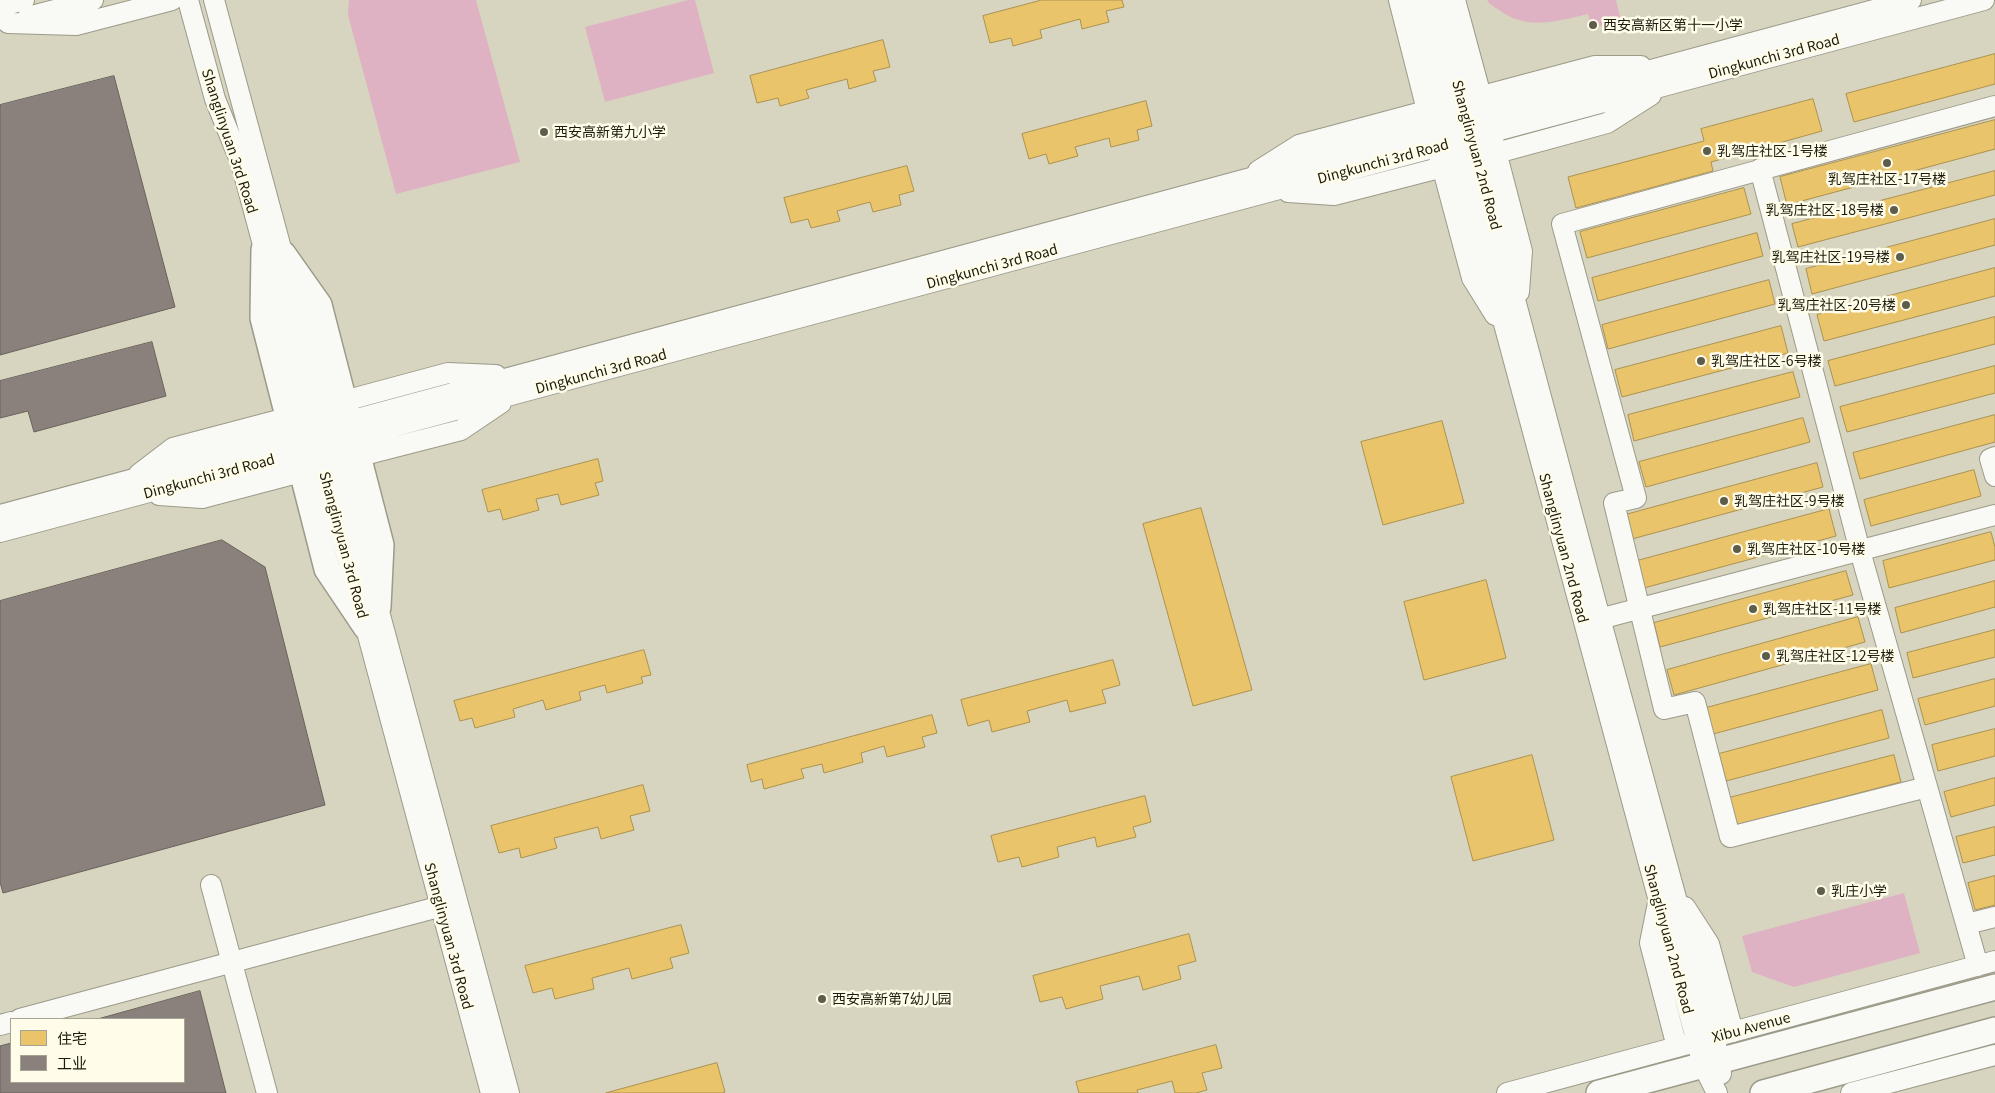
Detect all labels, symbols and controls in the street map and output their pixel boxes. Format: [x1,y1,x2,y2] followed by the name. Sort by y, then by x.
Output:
[1603,17,1743,33] place label: 西安高新区第十一小学
[1587,19,1599,31] marker: 西安高新区第十一小学
[1706,30,1842,82] street label: Dingkunchi 3rd Road
[199,67,261,215] street label: Shanglinyuan 3rd Road
[1449,78,1505,232] street label: Shanglinyuan 2nd Road
[554,124,666,140] place label: 西安高新第九小学
[538,126,550,138] marker: 西安高新第九小学
[1315,135,1451,187] street label: Dingkunchi 3rd Road
[1717,143,1828,159] place label: 乳驾庄社区-1号楼
[1701,145,1713,157] marker: 乳驾庄社区-1号楼
[1881,157,1893,169] marker: 乳驾庄社区-17号楼
[1828,171,1946,187] place label: 乳驾庄社区-17号楼
[1766,202,1884,218] place label: 乳驾庄社区-18号楼
[1888,204,1900,216] marker: 乳驾庄社区-18号楼
[924,240,1060,292] street label: Dingkunchi 3rd Road
[1772,249,1890,265] place label: 乳驾庄社区-19号楼
[1894,251,1906,263] marker: 乳驾庄社区-19号楼
[1778,297,1896,313] place label: 乳驾庄社区-20号楼
[1900,299,1912,311] marker: 乳驾庄社区-20号楼
[533,345,669,397] street label: Dingkunchi 3rd Road
[1711,353,1822,369] place label: 乳驾庄社区-6号楼
[1695,355,1707,367] marker: 乳驾庄社区-6号楼
[141,450,277,502] street label: Dingkunchi 3rd Road
[316,470,372,620] street label: Shanglinyuan 3rd Road
[1536,471,1592,625] street label: Shanglinyuan 2nd Road
[1734,493,1845,509] place label: 乳驾庄社区-9号楼
[1718,495,1730,507] marker: 乳驾庄社区-9号楼
[1747,541,1865,557] place label: 乳驾庄社区-10号楼
[1731,543,1743,555] marker: 乳驾庄社区-10号楼
[1763,601,1881,617] place label: 乳驾庄社区-11号楼
[1747,603,1759,615] marker: 乳驾庄社区-11号楼
[1776,648,1894,664] place label: 乳驾庄社区-12号楼
[1760,650,1772,662] marker: 乳驾庄社区-12号楼
[421,861,477,1011] street label: Shanglinyuan 3rd Road
[1641,862,1697,1016] street label: Shanglinyuan 2nd Road
[1831,883,1887,899] place label: 乳庄小学
[1815,885,1827,897] marker: 乳庄小学
[832,991,952,1007] place label: 西安高新第7幼儿园
[816,993,828,1005] marker: 西安高新第7幼儿园
[1710,1008,1792,1046] street label: Xibu Avenue
[10,1018,185,1083] legend
[57,1027,87,1048] text: 住宅
[57,1052,87,1073] text: 工业

